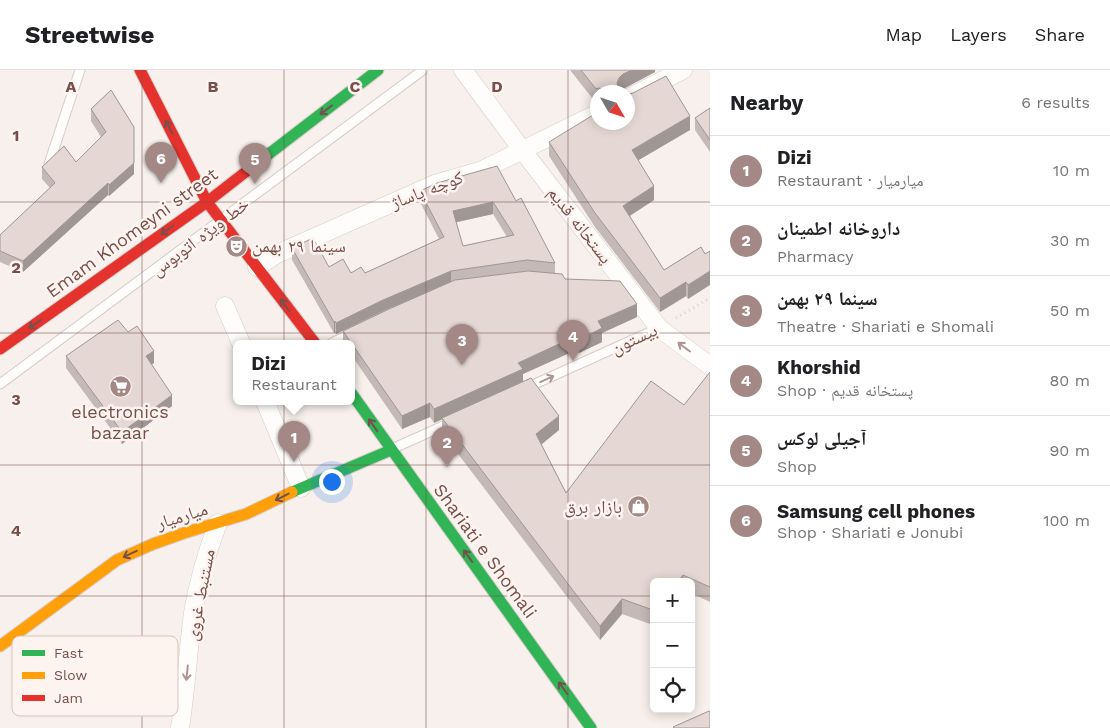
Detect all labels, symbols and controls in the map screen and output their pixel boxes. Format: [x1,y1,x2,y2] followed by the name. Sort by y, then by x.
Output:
[25,21,154,49] text: Streetwise
[885,24,922,45] text: Map
[950,24,1007,45] text: Layers
[1035,24,1085,45] text: Share
[66,77,77,96] text: A
[208,77,219,96] text: B
[350,77,361,96] text: C
[491,77,503,96] text: D
[590,85,635,130] north arrow
[730,90,803,115] text: Nearby
[1021,93,1090,112] text: 6 results
[320,105,333,116] one-way arrow
[164,120,173,135] one-way arrow
[13,126,19,145] text: 1
[145,142,177,183] pin: 6
[239,143,271,184] pin: 5
[777,146,811,169] text: Dizi
[743,161,749,180] text: 1
[1053,161,1090,180] text: 10 m
[42,163,222,302] street label: Emam Khomeyni street
[387,166,467,214] street label: کوچه پاساژ
[777,171,924,190] text: Restaurant · میارمیار
[542,182,617,269] street label: پستخانه قدیم
[147,193,253,281] street label: خط ویژه اتوبوس
[777,217,900,240] text: داروخانه اطمینان
[160,225,174,235] one-way arrow
[741,231,751,250] text: 2
[1050,231,1090,250] text: 30 m
[224,234,248,258] theatre icon: سینما ٢٩ بهمن
[252,235,346,257] place label: سینما ٢٩ بهمن
[777,247,853,266] text: Pharmacy
[11,258,21,277] text: 2
[777,287,877,310] text: سینما ۲۹ بهمن
[280,298,291,311] one-way arrow
[741,301,751,320] text: 3
[1050,301,1090,320] text: 50 m
[777,317,994,336] text: Theatre · Shariati e Shomali
[28,319,42,329] one-way arrow
[607,319,661,359] street label: بیستون
[557,320,589,361] pin: 4
[446,324,478,365] pin: 3
[233,340,355,405] popup
[678,342,691,353] one-way arrow
[251,352,286,375] text: Dizi
[777,356,861,379] text: Khorshid
[741,371,751,390] text: 4
[1049,371,1090,390] text: 80 m
[539,373,554,383] one-way arrow
[108,375,132,399] supermarket icon: electronics bazaar
[251,375,337,394] text: Restaurant
[777,381,913,400] text: Shop · پستخانه قدیم
[11,390,21,409] text: 3
[71,401,169,443] place label: electronics bazaar
[368,418,378,432] one-way arrow
[278,421,310,462] pin: 1
[431,426,463,467] pin: 2
[777,427,866,450] text: آجیلی لوکس
[741,441,751,460] text: 5
[1049,441,1090,460] text: 90 m
[777,457,817,476] text: Shop
[319,469,345,495] your location
[430,479,541,622] street label: Shariati e Shomali
[275,493,290,502] one-way arrow
[626,495,650,519] shop icon: بازار برق
[564,496,622,518] place label: بازار برق
[153,498,210,534] street label: میارمیار
[777,500,975,523] text: Samsung cell phones
[741,511,751,530] text: 6
[1043,511,1090,530] text: 100 m
[11,521,21,540] text: 4
[777,523,963,542] text: Shop · Shariati e Jonubi
[180,547,220,643] street label: مستنبط غروی
[123,549,138,559] one-way arrow
[463,550,473,564] one-way arrow
[650,578,695,713] map controls
[650,578,695,623] button: +
[650,623,695,668] button: −
[12,636,178,716] legend
[54,645,83,661] text: Fast
[182,665,192,681] one-way arrow
[54,667,87,683] text: Slow
[650,668,695,713] button: locate
[558,682,568,696] one-way arrow
[54,690,83,706] text: Jam

